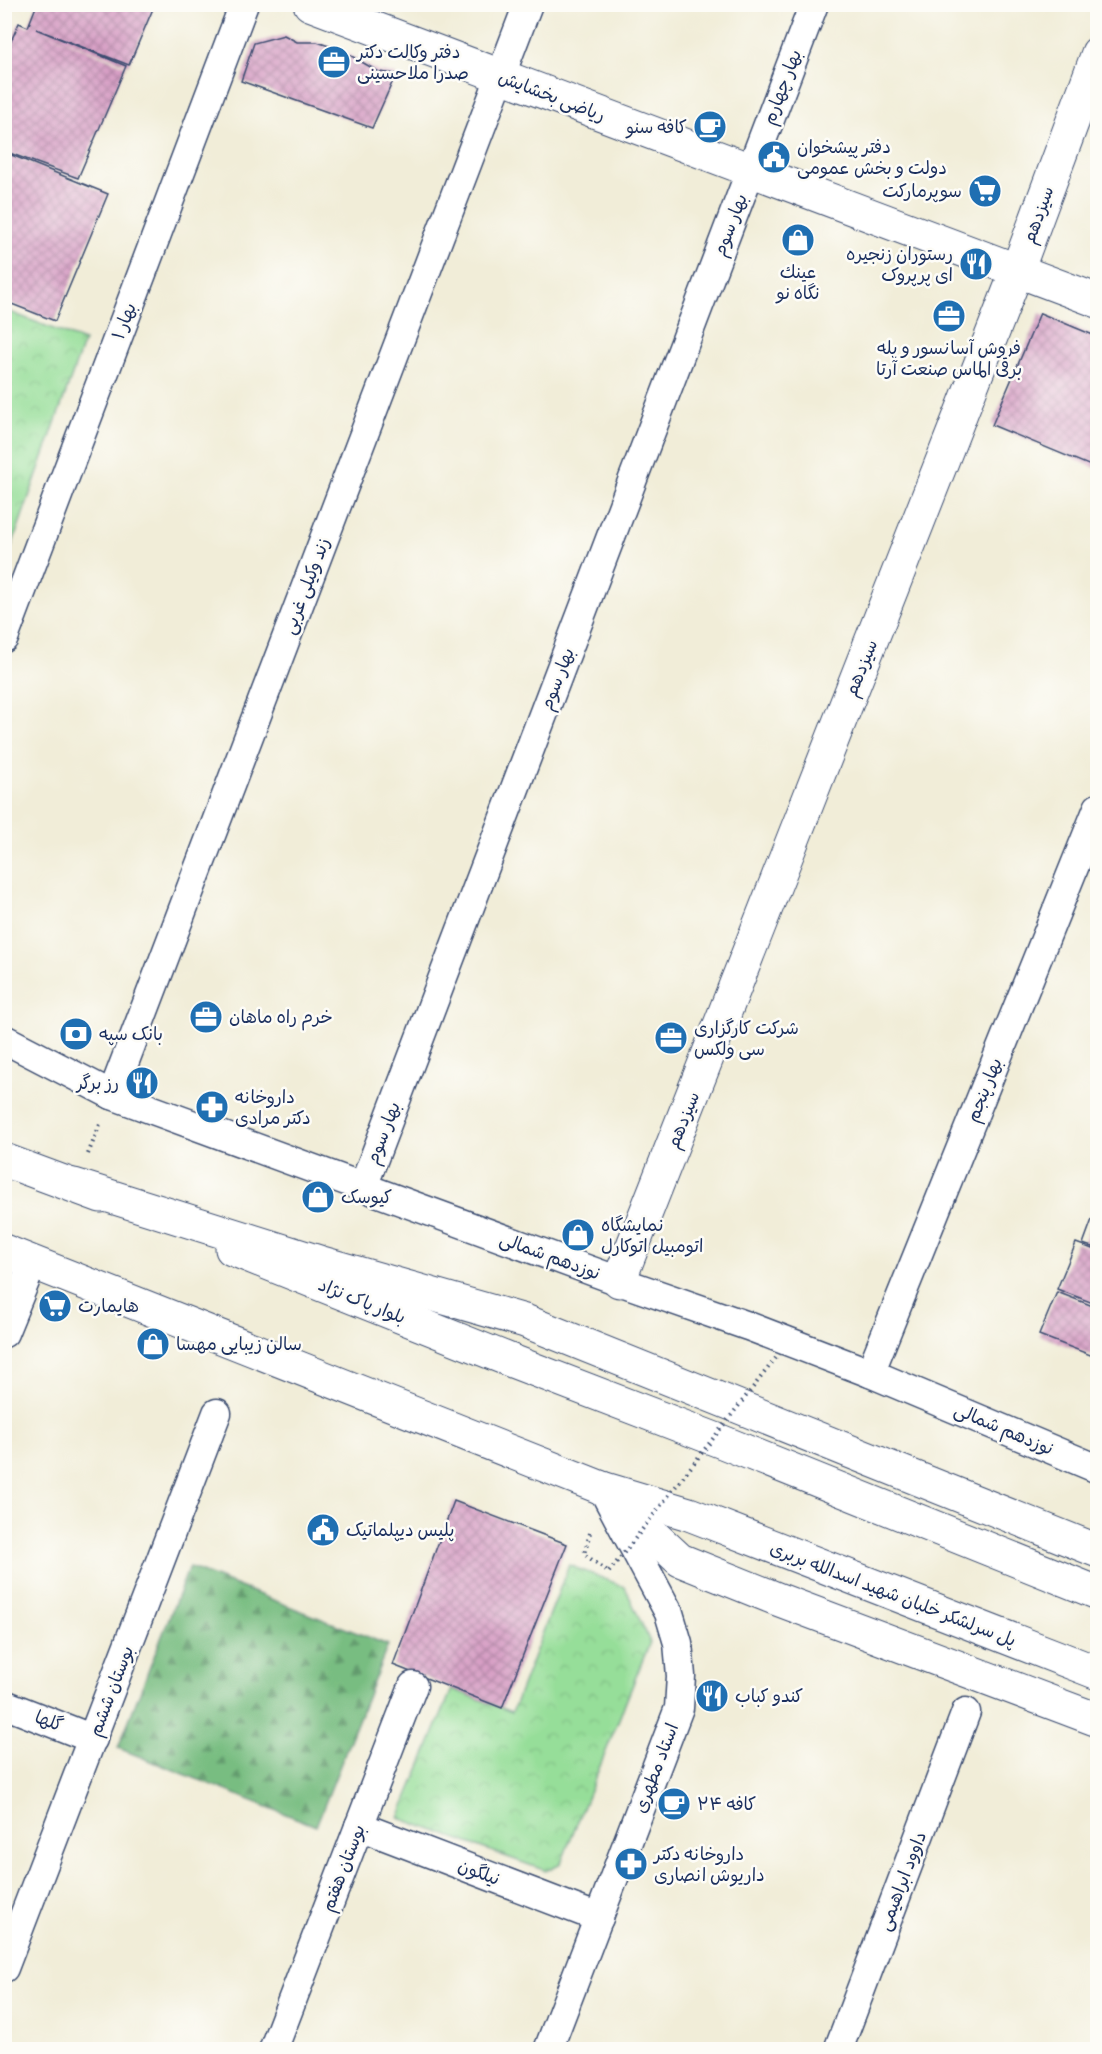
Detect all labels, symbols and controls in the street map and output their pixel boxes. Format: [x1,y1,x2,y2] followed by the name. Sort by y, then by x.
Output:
[355,41,469,85] place label: دفتر وکالت دکتر صدرا ملاحسینی
[316,44,352,80] office icon: دفتر وکالت دکتر صدرا ملاحسینی
[758,46,809,129] street label: بهار چهارم
[495,66,609,127] street label: ریاضی بخشایش
[692,109,728,145] cafe icon: کافه سنو
[625,116,687,139] place label: کافه سنو
[797,136,947,180] place label: دفتر پیشخوان دولت و بخش عمومی
[756,139,792,175] public building icon: دفتر پیشخوان دولت و بخش عمومی
[967,173,1003,209] supermarket icon: سوپرمارکت
[882,180,962,203] place label: سوپرمارکت
[1017,183,1061,248] street label: سیزدهم
[708,191,755,261] street label: بهار سوم
[780,222,816,258] shop icon: عينك نگاه نو
[846,243,953,287] place label: رستوران زنجیره ای پرپروک
[958,246,994,282] restaurant icon: رستوران زنجیره ای پرپروک
[774,261,820,305] place label: عينك نگاه نو
[931,298,967,334] office icon: فروش آسانسور و پله برقی الماس صنعت آرتا
[107,299,142,343] street label: بهار ۱
[876,337,1022,381] place label: فروش آسانسور و پله برقی الماس صنعت آرتا
[278,535,335,638] street label: زند وکیلی غربی
[840,636,885,701] street label: سیزدهم
[535,645,582,715] street label: بهار سوم
[188,999,224,1035] office icon: خرم راه ماهان
[229,1006,333,1031] place label: خرم راه ماهان
[58,1016,94,1052] bank icon: بانک سپه
[694,1017,799,1061] place label: شرکت کارگزاری سی ولکس
[653,1020,689,1056] office icon: شرکت کارگزاری سی ولکس
[99,1023,163,1046] place label: بانک سپه
[961,1055,1010,1127] street label: بهار پنجم
[124,1065,160,1101] restaurant icon: رز برگر
[75,1072,119,1095] place label: رز برگر
[235,1086,311,1130] place label: داروخانه دکتر مرادی
[662,1088,707,1153] street label: سیزدهم
[194,1089,230,1125] pharmacy icon: داروخانه دکتر مرادی
[361,1099,408,1169] street label: بهار سوم
[300,1179,336,1215] shop icon: کیوسک
[341,1186,392,1209] place label: کیوسک
[601,1214,704,1258] place label: نمایشگاه اتومبیل اتوکارل
[560,1217,596,1253] shop icon: نمایشگاه اتومبیل اتوکارل
[496,1228,603,1287] street label: نوزدهم شمالی
[315,1274,409,1329] street label: بلوار پاک نژاد
[37,1288,73,1324] supermarket icon: هایمارت
[78,1295,139,1318] place label: هایمارت
[135,1326,171,1362] shop icon: سالن زیبایی مهسا
[176,1333,302,1356] place label: سالن زیبایی مهسا
[950,1398,1057,1462] street label: نوزدهم شمالی
[305,1512,341,1548] public building icon: پلیس دیپلماتیک
[346,1519,455,1542] place label: پلیس دیپلماتیک
[766,1537,1019,1652] street label: پل سرلشکر خلبان شهید اسدالله بربری
[84,1642,141,1741] street label: بوستان ششم
[694,1678,730,1714] restaurant icon: کندو کباب
[735,1685,804,1708] place label: کندو کباب
[31,1706,67,1737] street label: گلها
[629,1720,684,1816] street label: استاد مطهری
[656,1786,692,1822] cafe icon: کافه ۲۴
[697,1793,757,1816] place label: کافه ۲۴
[316,1821,372,1916] street label: بوستان هفتم
[873,1828,932,1934] street label: داوود ابراهیمی
[652,1843,765,1887] place label: داروخانه دکتر داریوش انصاری
[613,1846,649,1882] pharmacy icon: داروخانه دکتر داریوش انصاری
[455,1854,503,1891] street label: نیلگون

